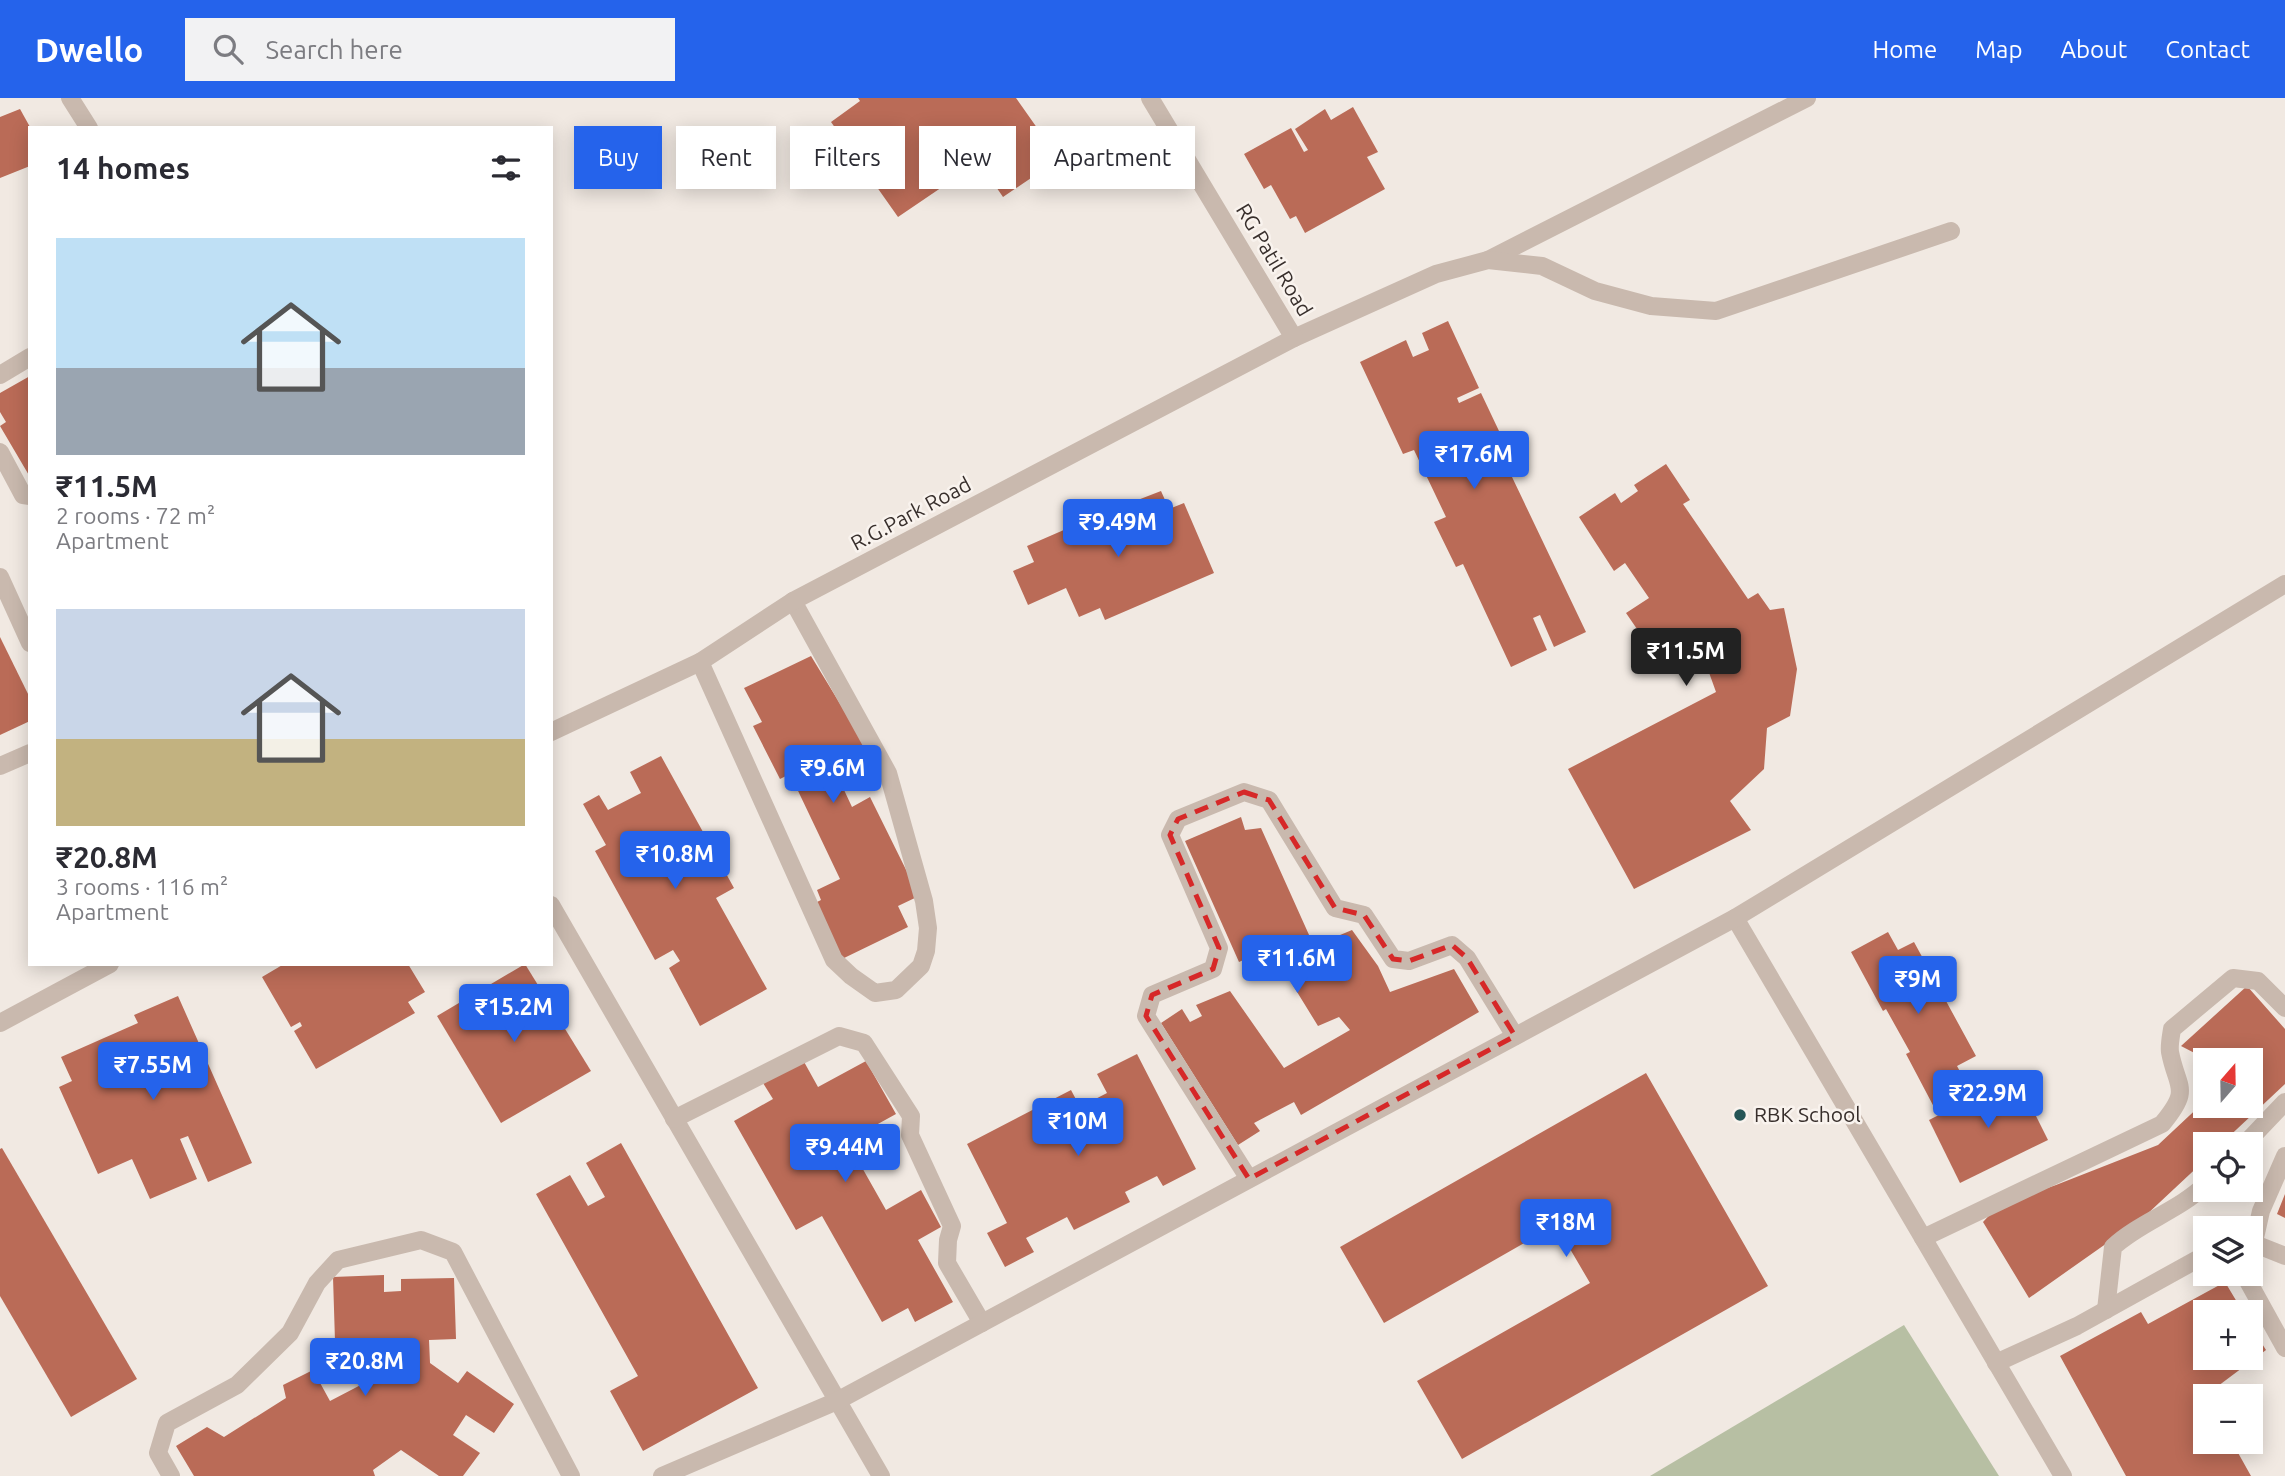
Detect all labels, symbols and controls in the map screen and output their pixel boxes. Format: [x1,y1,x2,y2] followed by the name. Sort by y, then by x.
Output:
[185,18,675,81] search box
[209,30,247,68] icon: search
[35,31,143,68] text: Dwello
[265,35,403,64] text: Search here
[1872,36,1937,63] text: Home
[1975,36,2022,63] text: Map
[2060,36,2127,63] text: About
[2165,36,2250,63] text: Contact
[574,126,662,189] chip: Buy
[676,126,776,189] chip: Rent
[790,126,905,189] chip: Filters
[919,126,1016,189] chip: New
[1030,126,1195,189] chip: Apartment
[487,149,525,187] icon: filters
[56,151,190,185] text: 14 homes
[1232,199,1318,320] street label: RG Patil Road
[228,284,354,410] icon: home
[1417,432,1531,491] pin: ₹17.6M
[1435,441,1513,466] text: ₹17.6M
[56,469,158,503] text: ₹11.5M
[846,471,975,555] street label: R.G.Park Road
[1061,500,1175,559] pin: ₹9.49M
[56,503,215,528] text: 2 rooms · 72 m²
[1079,509,1157,534] text: ₹9.49M
[56,528,169,553] text: Apartment
[1629,628,1743,688] pin: ₹11.5M
[1647,638,1725,663] text: ₹11.5M
[228,655,354,781] icon: home
[784,746,882,805] pin: ₹9.6M
[800,755,866,780] text: ₹9.6M
[618,832,732,891] pin: ₹10.8M
[56,840,158,874] text: ₹20.8M
[636,841,714,866] text: ₹10.8M
[56,874,228,899] text: 3 rooms · 116 m²
[56,899,169,924] text: Apartment
[1240,936,1354,995] pin: ₹11.6M
[1258,945,1336,970] text: ₹11.6M
[1884,956,1952,1016] pin: ₹9M
[1895,966,1941,991] text: ₹9M
[457,984,571,1044] pin: ₹15.2M
[475,994,553,1019] text: ₹15.2M
[96,1042,210,1102] pin: ₹7.55M
[2193,1048,2263,1118] north arrow
[2193,1048,2263,1454] map controls
[114,1052,192,1077] text: ₹7.55M
[1931,1070,2045,1130] pin: ₹22.9M
[1949,1080,2027,1105] text: ₹22.9M
[1037,1098,1119,1158] pin: ₹10M
[1754,1102,1861,1126] place label: RBK School
[1732,1107,1748,1123] marker: RBK School
[1048,1108,1108,1133] text: ₹10M
[788,1124,902,1184] pin: ₹9.44M
[2193,1132,2263,1202] button: locate
[806,1134,884,1159] text: ₹9.44M
[1525,1200,1607,1259] pin: ₹18M
[1536,1209,1596,1234] text: ₹18M
[2193,1216,2263,1286] button: layers
[2193,1300,2263,1370] button: +
[308,1338,422,1398] pin: ₹20.8M
[326,1348,404,1373] text: ₹20.8M
[2193,1384,2263,1454] button: −

